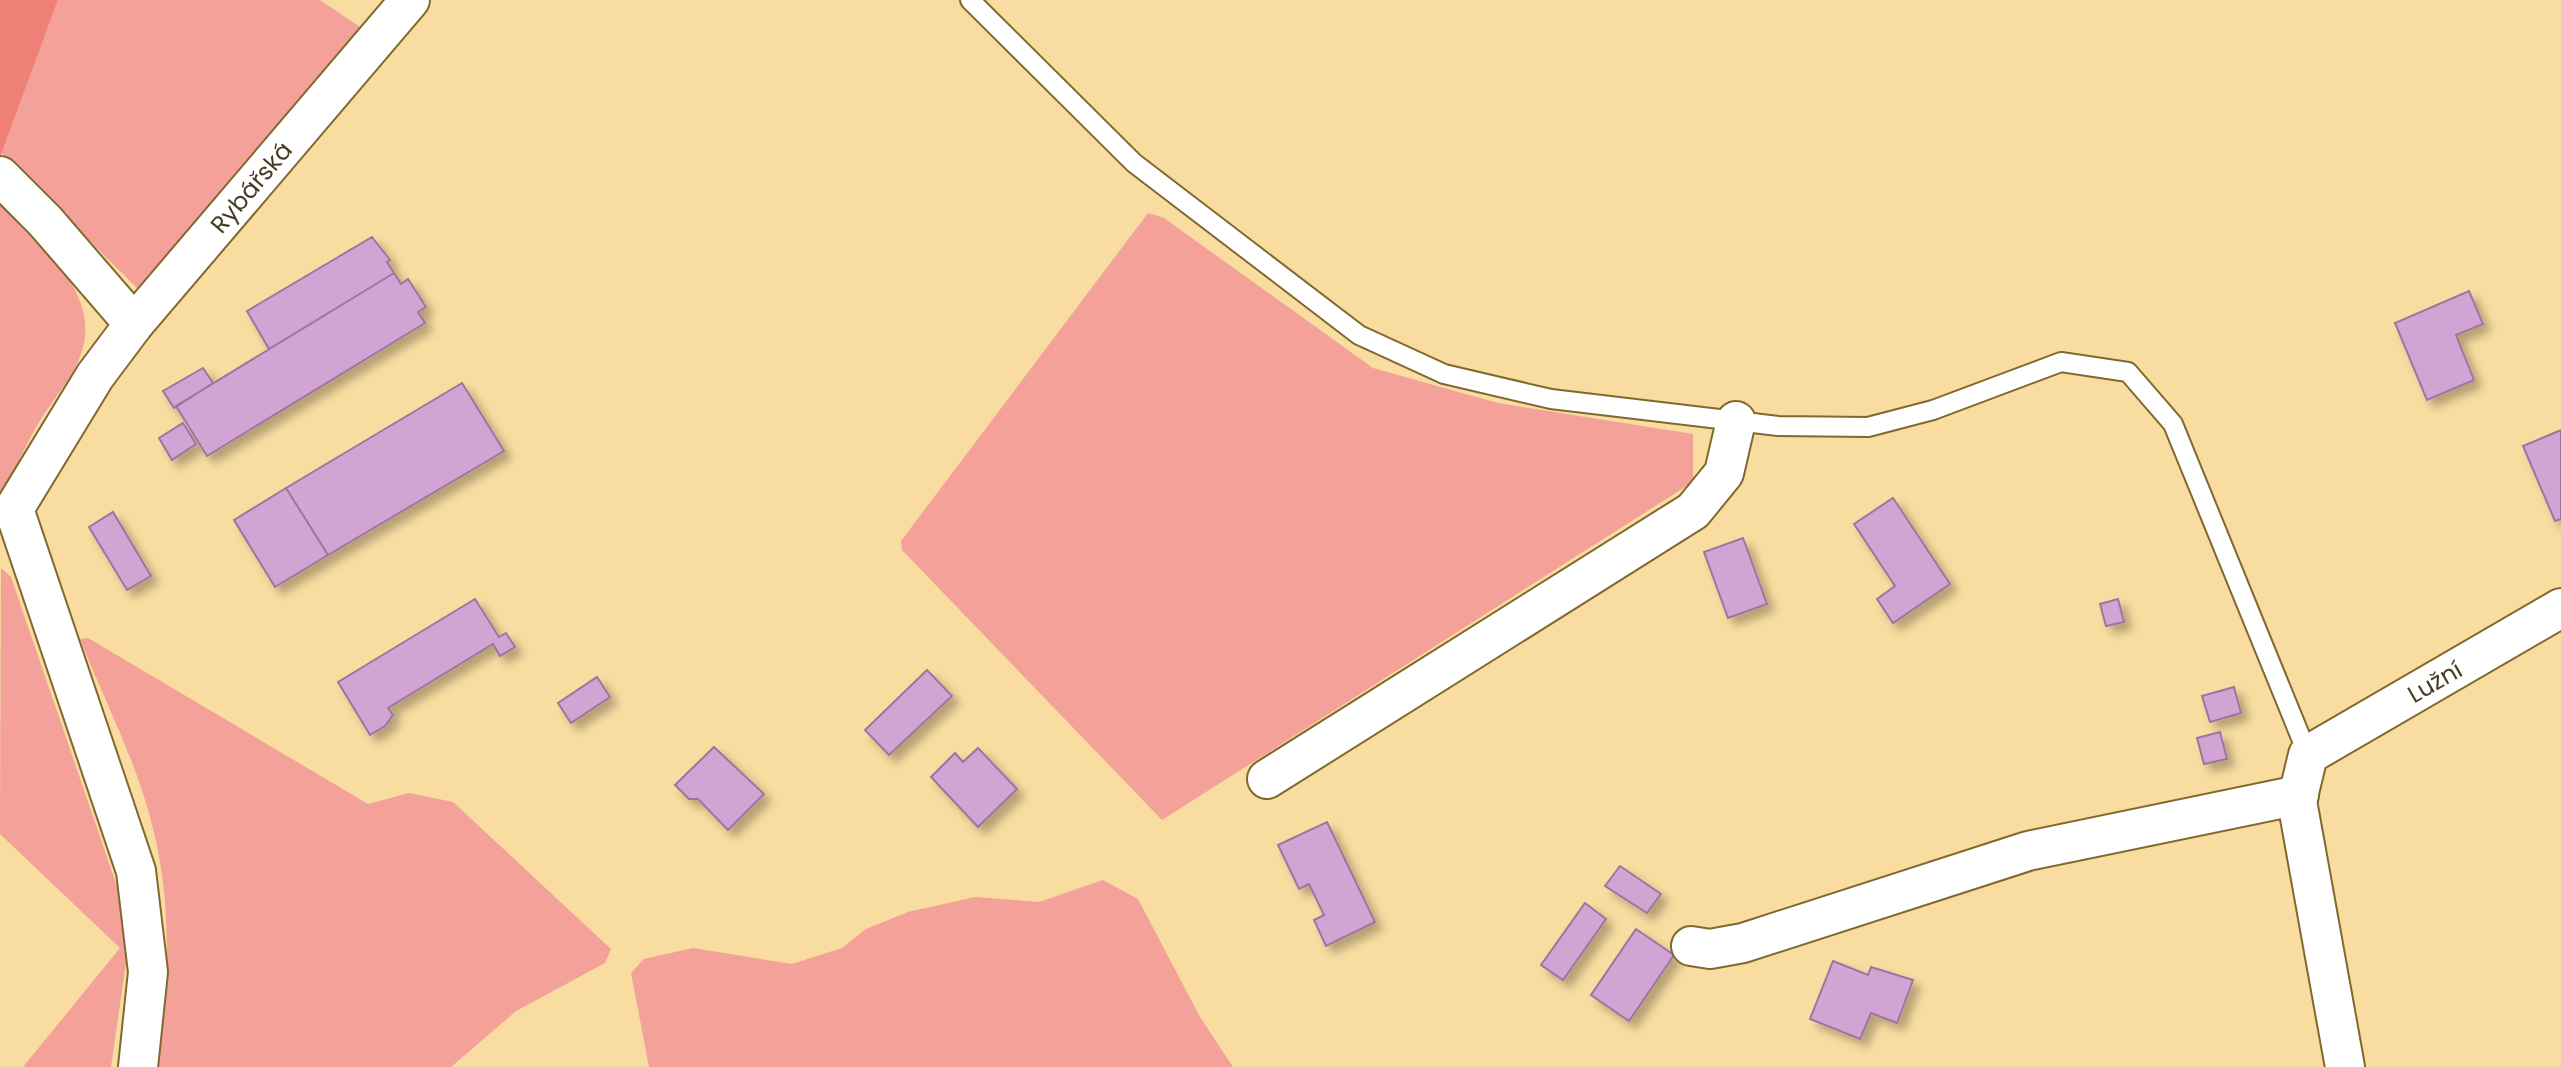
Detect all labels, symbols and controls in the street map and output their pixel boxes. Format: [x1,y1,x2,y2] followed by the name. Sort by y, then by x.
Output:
[202,134,299,240] street label: Rybářská
[2401,653,2468,710] street label: Lužní

